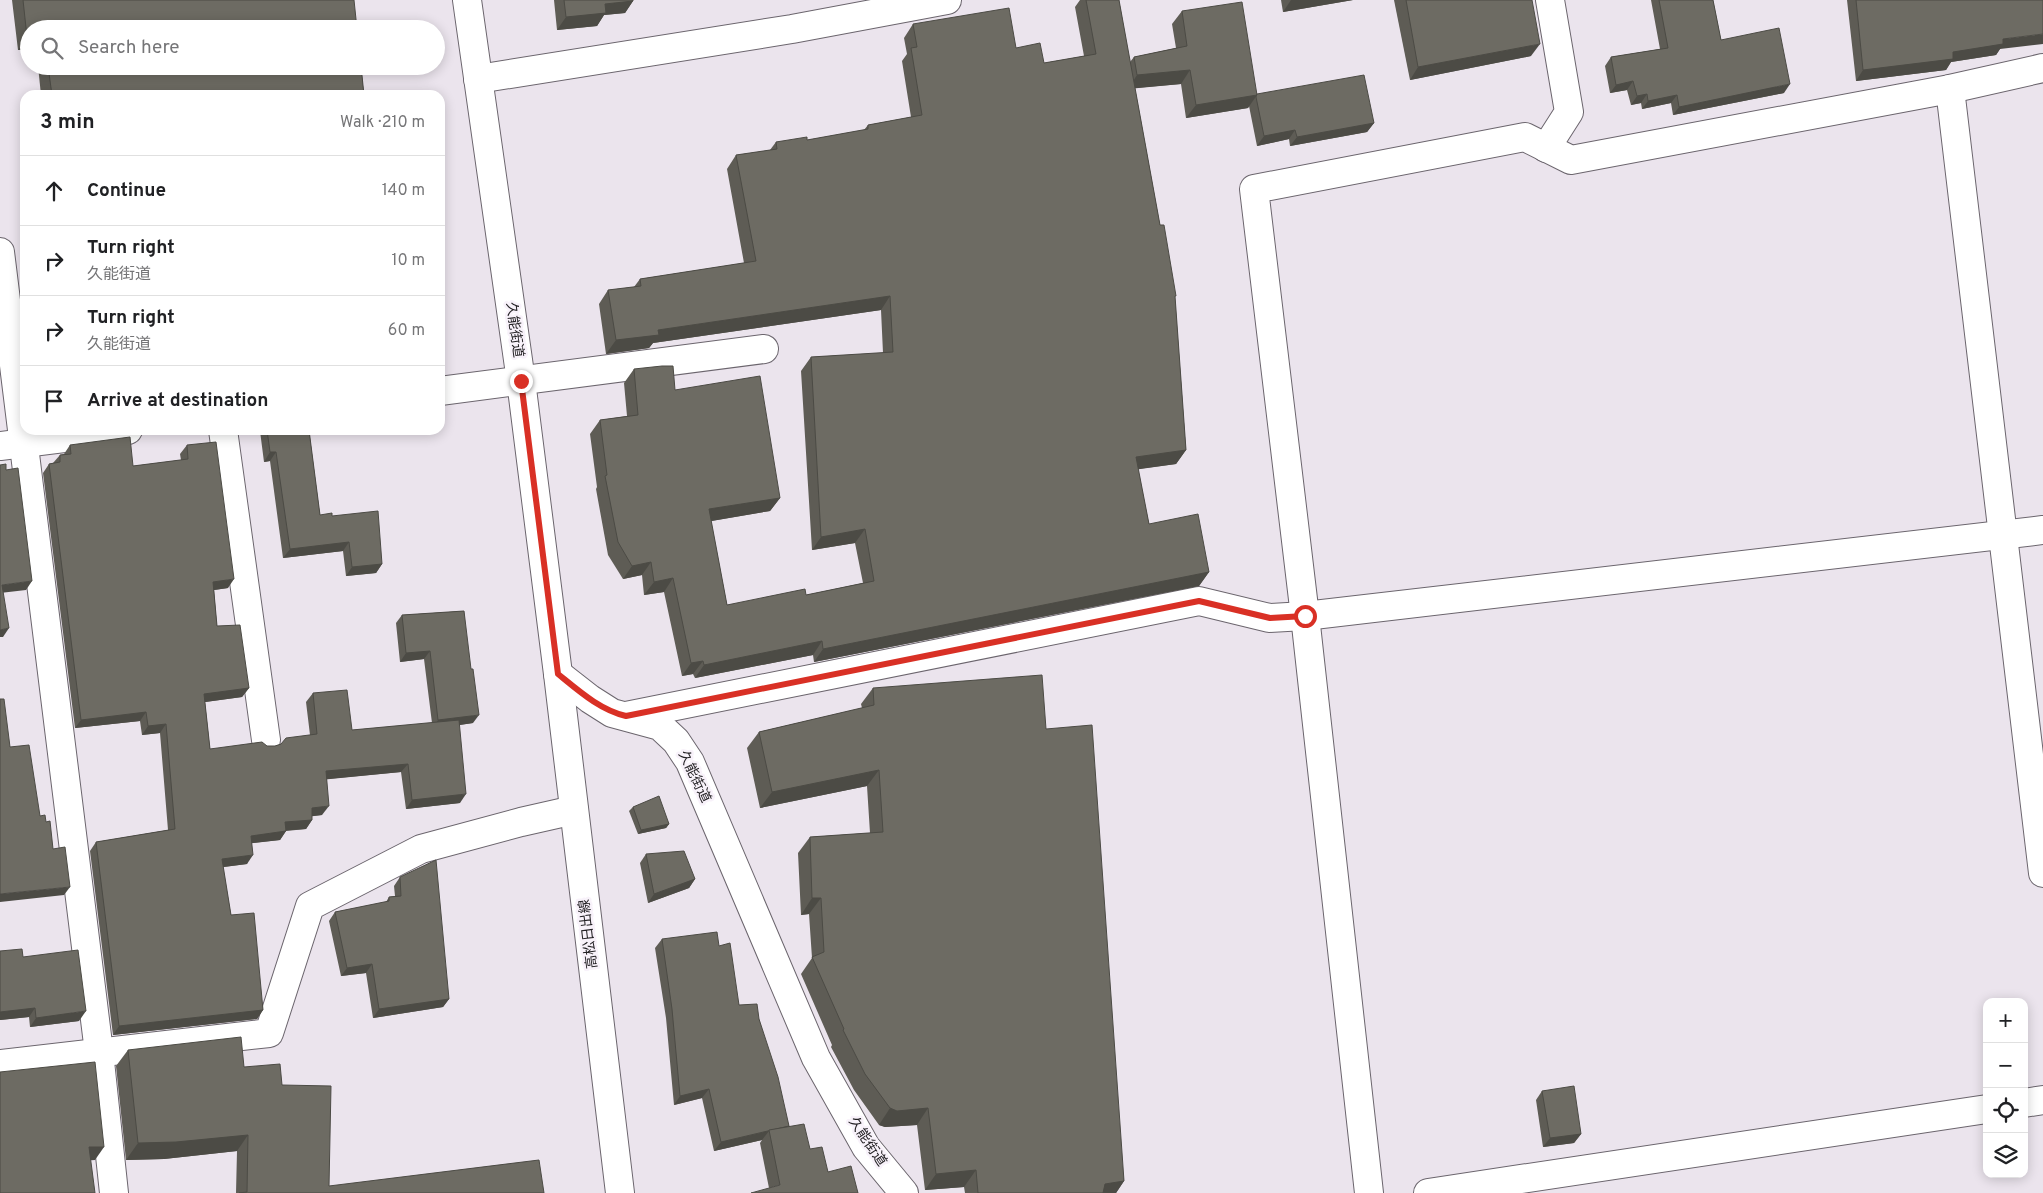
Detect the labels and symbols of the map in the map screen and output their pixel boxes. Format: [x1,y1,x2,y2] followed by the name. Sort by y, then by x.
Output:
[502,301,527,359] street label: 久能街道
[510,370,533,393] route end
[1294,605,1317,628] route start
[674,748,715,806] street label: 久能街道
[576,898,602,970] street label: 高松日出線
[844,1113,891,1170] street label: 久能街道

